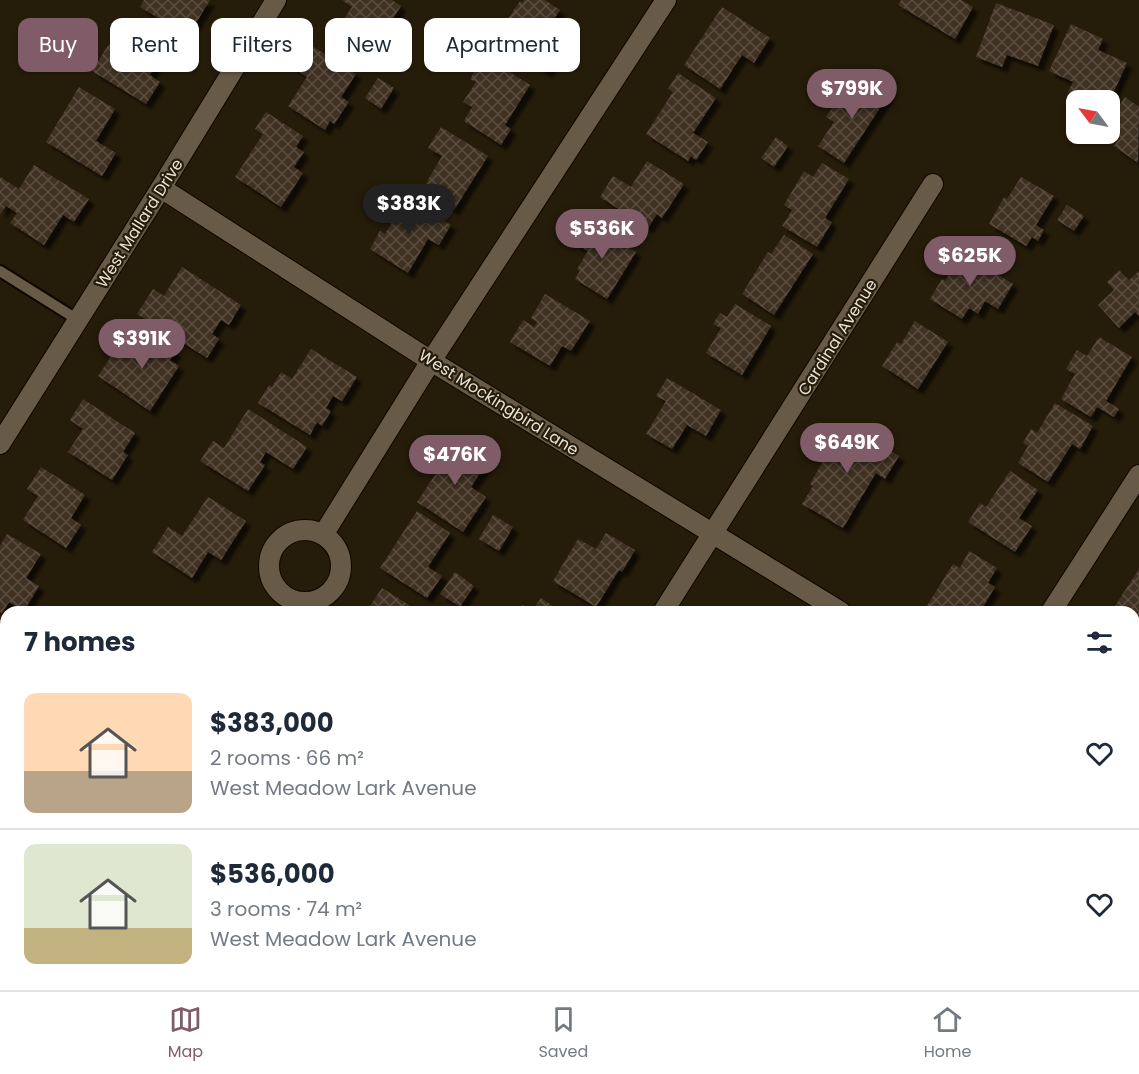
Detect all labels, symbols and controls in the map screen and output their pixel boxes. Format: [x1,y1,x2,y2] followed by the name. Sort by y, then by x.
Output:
[18,18,98,72] chip: Buy
[110,18,199,72] chip: Rent
[211,18,313,72] chip: Filters
[325,18,412,72] chip: New
[424,18,580,72] chip: Apartment
[810,69,894,120] pin: $799K
[821,74,883,102] text: $799K
[1066,90,1120,144] north arrow
[1066,90,1120,144] map controls
[90,154,189,292] street label: West Mallard Drive
[367,184,451,235] pin: $383K
[377,189,441,217] text: $383K
[560,209,644,260] pin: $536K
[570,214,634,242] text: $536K
[928,236,1012,287] pin: $625K
[938,241,1002,269] text: $625K
[792,275,883,400] street label: Cardinal Avenue
[100,319,184,370] pin: $391K
[112,324,172,352] text: $391K
[414,344,583,461] street label: West Mockingbird Lane
[805,423,889,474] pin: $649K
[814,428,880,456] text: $649K
[413,435,497,486] pin: $476K
[423,440,487,468] text: $476K
[24,624,136,660] text: 7 homes
[1083,626,1116,659] icon: filters
[210,705,334,741] text: $383,000
[72,717,144,789] icon: home
[1083,737,1116,770] icon: heart
[210,744,364,772] text: 2 rooms · 66 m²
[210,774,477,802] text: West Meadow Lark Avenue
[210,856,335,892] text: $536,000
[72,868,144,940] icon: home
[1083,888,1116,921] icon: heart
[210,895,362,923] text: 3 rooms · 74 m²
[210,925,477,953] text: West Meadow Lark Avenue
[168,1003,203,1064] tab: Map
[538,1003,588,1064] tab: Saved
[924,1003,971,1064] tab: Home

